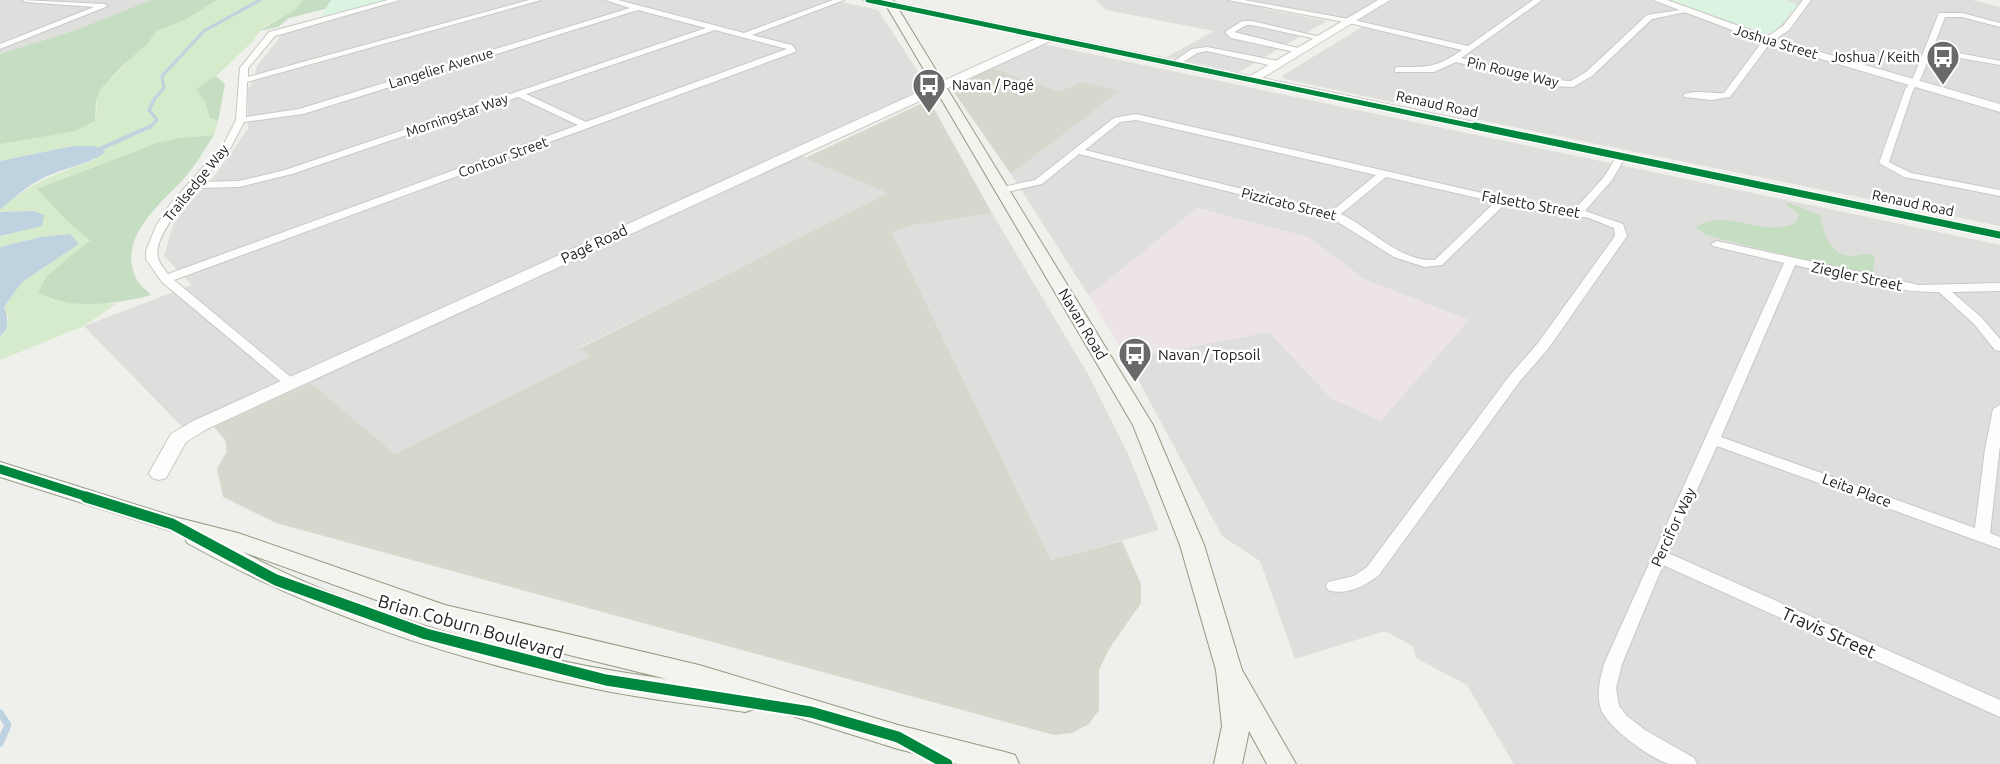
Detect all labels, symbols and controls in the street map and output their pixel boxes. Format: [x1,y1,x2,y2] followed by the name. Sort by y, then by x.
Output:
[1732,22,1820,62] street label: Joshua Street
[1925,39,1961,86] bus stop icon: Joshua / Keith
[387,44,495,92] street label: Langelier Avenue
[1831,49,1920,65] place label: Joshua / Keith
[1466,54,1561,90] street label: Pin Rouge Way
[911,67,947,114] bus stop icon: Navan / Pagé
[952,77,1034,93] place label: Navan / Pagé
[1395,88,1479,120] street label: Renaud Road
[404,90,510,140] street label: Morningstar Way
[456,133,550,181] street label: Contour Street
[160,141,232,225] street label: Trailsedge Way
[1240,184,1339,224] street label: Pizzicato Street
[1480,187,1582,221] street label: Falsetto Street
[1871,187,1955,219] street label: Renaud Road
[558,221,630,267] street label: Pagé Road
[1810,258,1904,294] street label: Ziegler Street
[1055,285,1111,363] street label: Navan Road
[1117,336,1153,383] bus stop icon: Navan / Topsoil
[1158,346,1260,363] place label: Navan / Topsoil
[1820,470,1894,510] street label: Leita Place
[1647,485,1699,569] street label: Percifor Way
[376,590,566,662] street label: Brian Coburn Boulevard
[1779,602,1879,662] street label: Travis Street

